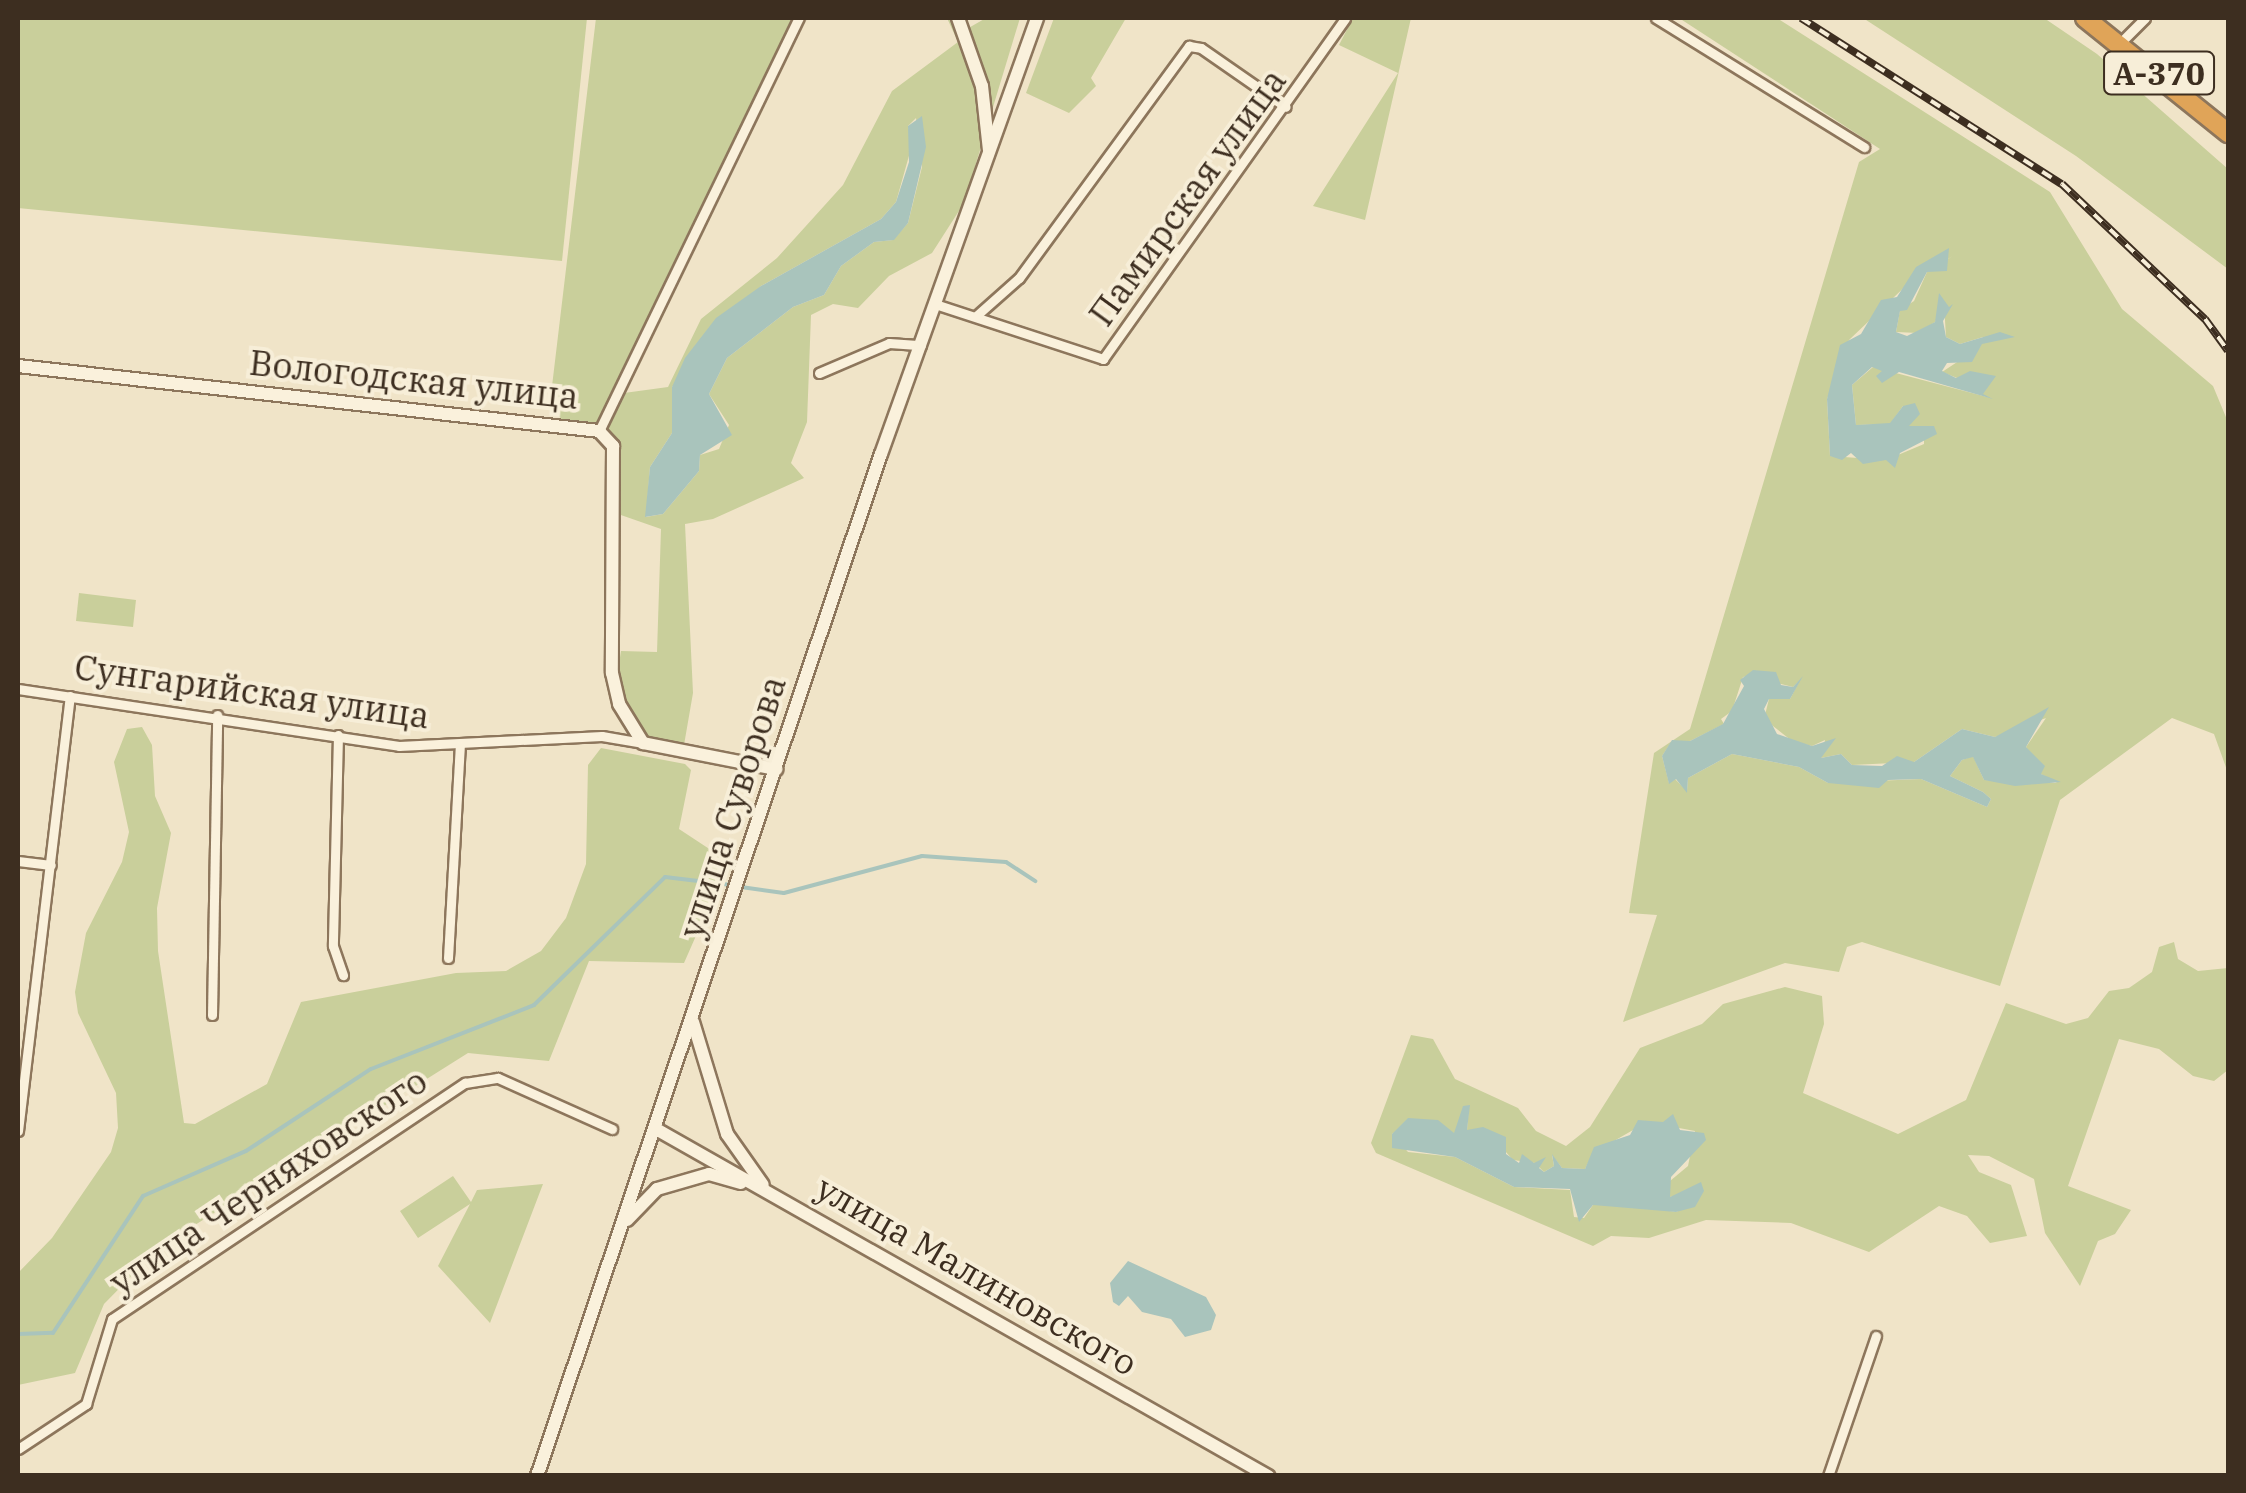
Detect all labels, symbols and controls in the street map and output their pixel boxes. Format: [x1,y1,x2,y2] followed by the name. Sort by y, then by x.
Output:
[2102,46,2216,100] road number: А-370
[1080,60,1294,334] street label: Памирская улица
[247,341,581,417] street label: Вологодская улица
[72,645,432,737] street label: Сунгарийская улица
[670,671,794,943] street label: улица Суворова
[101,1059,435,1303] street label: улица Черняховского
[809,1166,1145,1384] street label: улица Малиновского

